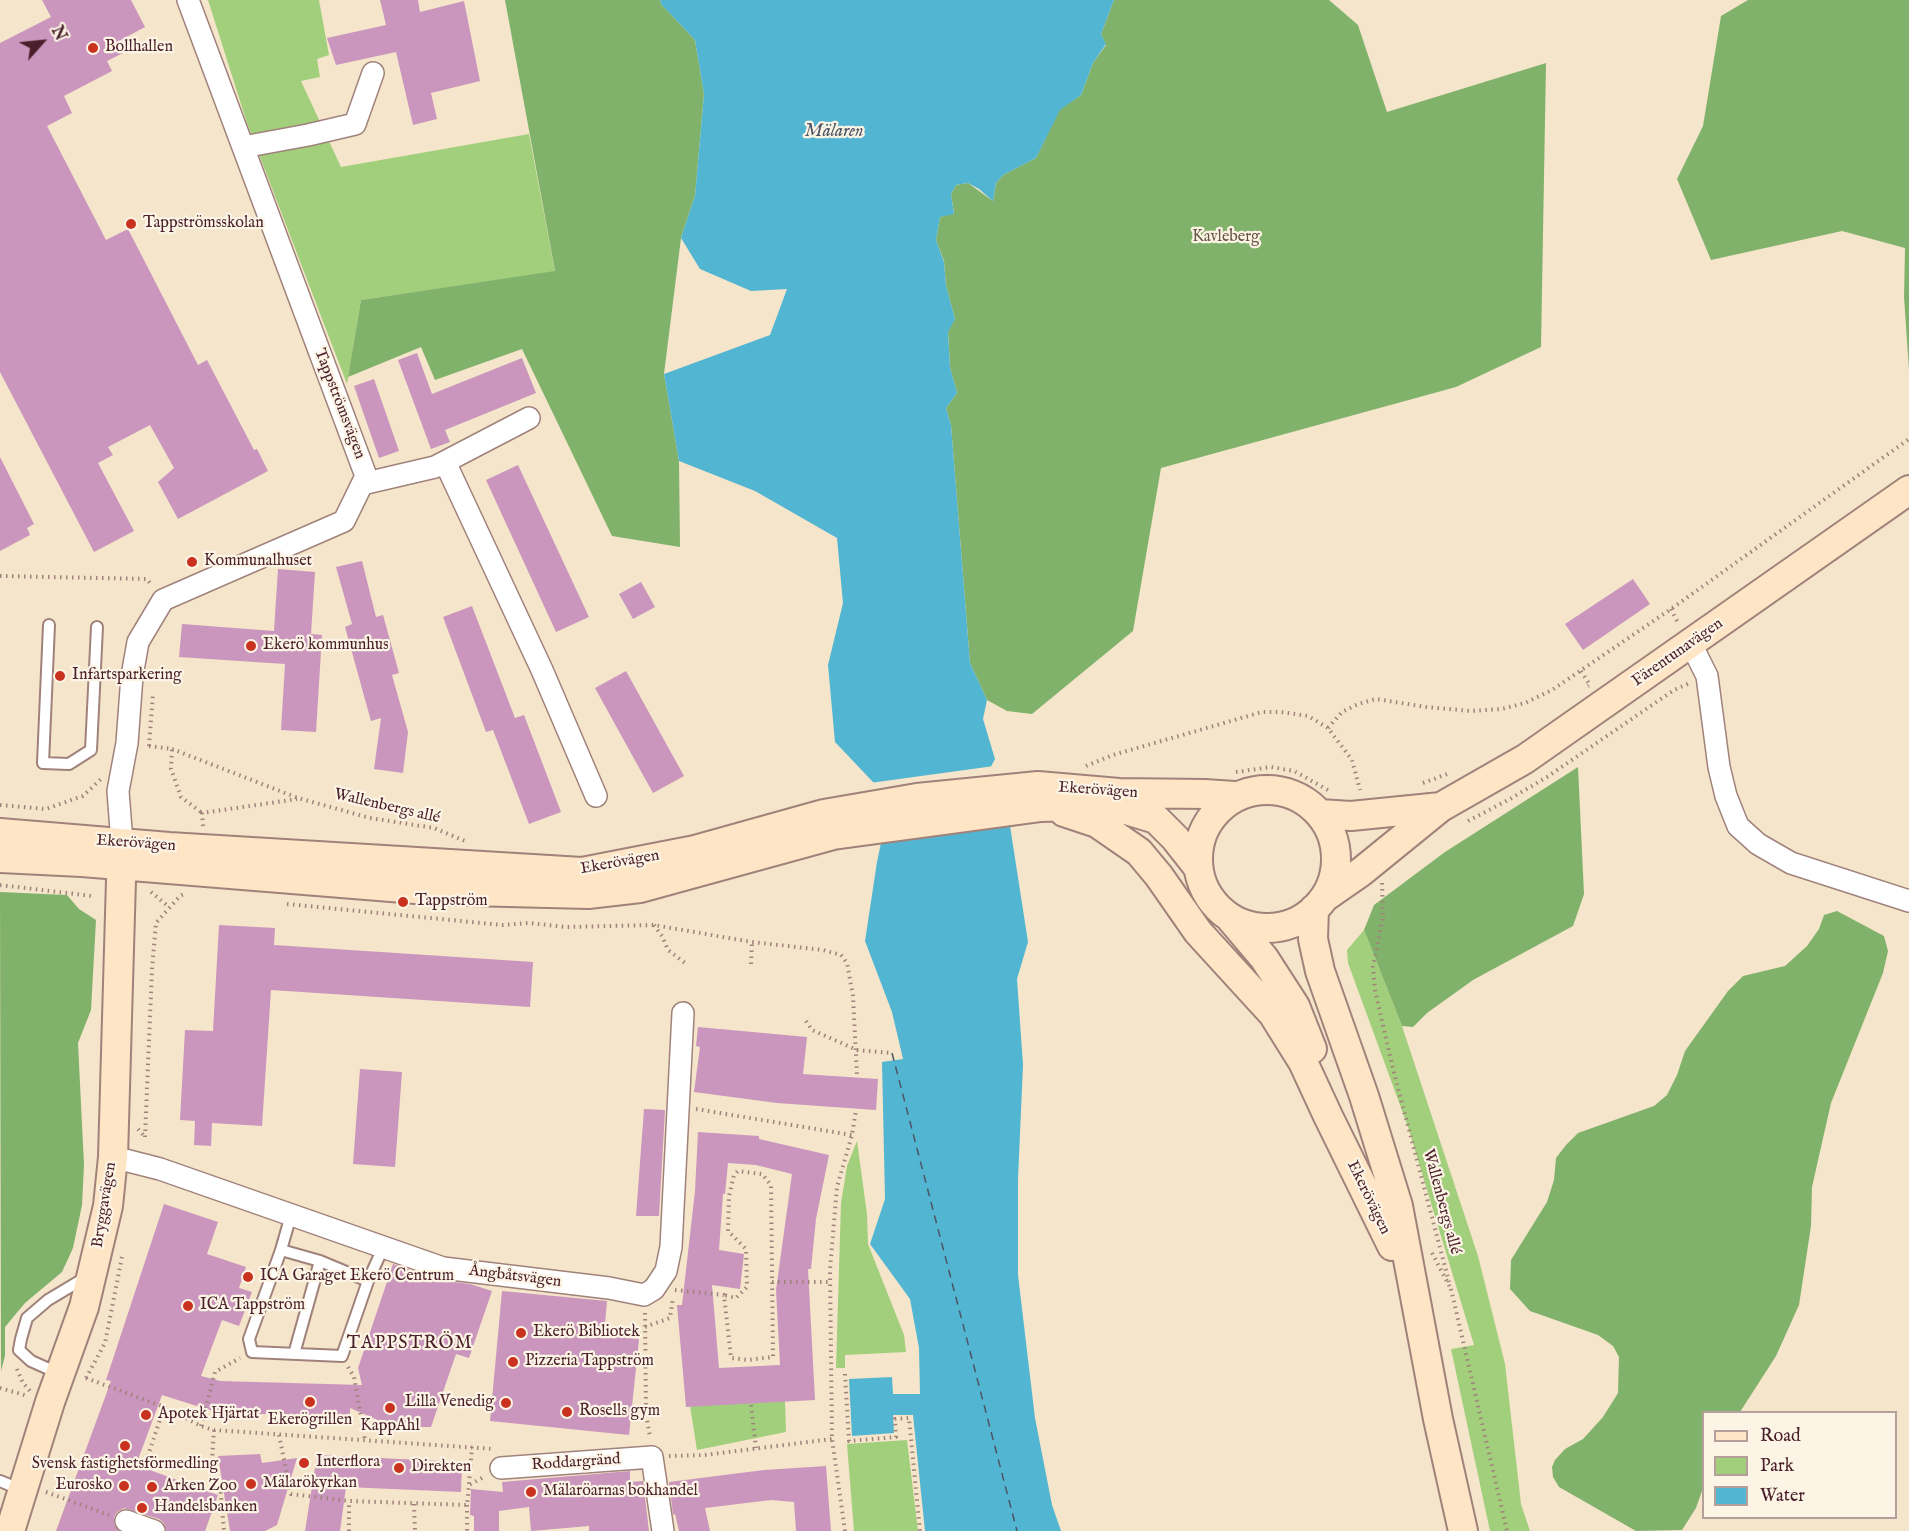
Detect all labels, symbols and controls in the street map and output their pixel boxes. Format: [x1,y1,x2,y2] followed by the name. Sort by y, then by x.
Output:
[12,12,72,72] north arrow
[46,23,70,45] text: N
[105,38,173,58] place label: Bollhallen
[86,41,100,55] marker: Bollhallen
[805,121,863,143] water label: Mälaren
[143,214,264,234] place label: Tappströmsskolan
[124,217,138,231] marker: Tappströmsskolan
[1192,228,1260,248] park label: Kavleberg
[309,346,369,462] street label: Tappströmsvägen
[204,552,312,572] place label: Kommunalhuset
[185,555,199,569] marker: Kommunalhuset
[1629,615,1727,691] street label: Färentunavägen
[263,636,389,656] place label: Ekerö kommunhus
[244,639,258,653] marker: Ekerö kommunhus
[72,666,182,686] place label: Infartsparkering
[53,669,67,683] marker: Infartsparkering
[1058,779,1138,803] street label: Ekerövägen
[332,785,442,829] street label: Wallenbergs allé
[96,832,176,856] street label: Ekerövägen
[579,847,661,879] street label: Ekerövägen
[415,892,488,912] place label: Tappström
[396,895,410,909] marker: Tappström
[1418,1147,1464,1257] street label: Wallenbergs allé
[1342,1158,1394,1238] street label: Ekerövägen
[89,1161,121,1249] street label: Bryggavägen
[468,1262,562,1292] street label: Ångbåtsvägen
[260,1267,454,1287] place label: ICA Garaget Ekerö Centrum
[241,1270,255,1284] marker: ICA Garaget Ekerö Centrum
[200,1296,305,1316] place label: ICA Tappström
[181,1299,195,1313] marker: ICA Tappström
[533,1323,640,1343] place label: Ekerö Bibliotek
[514,1326,528,1340] marker: Ekerö Bibliotek
[347,1333,473,1355] district label: TAPPSTRÖM
[525,1352,654,1372] place label: Pizzeria Tappström
[506,1355,520,1369] marker: Pizzeria Tappström
[405,1393,494,1413] place label: Lilla Venedig
[303,1395,317,1409] marker: Ekerögrillen
[499,1396,513,1410] marker: Lilla Venedig
[383,1401,397,1415] marker: KappAhl
[579,1402,660,1422] place label: Rosells gym
[158,1405,259,1425] place label: Apotek Hjärtat
[560,1405,574,1419] marker: Rosells gym
[139,1408,153,1422] marker: Apotek Hjärtat
[268,1411,352,1431] place label: Ekerögrillen
[1702,1411,1897,1519] legend
[360,1417,420,1437] place label: KappAhl
[1760,1425,1801,1448] text: Road
[118,1439,132,1453] marker: Svensk fastighetsförmedling
[531,1450,621,1476] street label: Roddargränd
[316,1453,380,1473] place label: Interflora
[32,1455,218,1475] place label: Svensk fastighetsförmedling
[1760,1455,1794,1478] text: Park
[297,1456,311,1470] marker: Interflora
[411,1458,471,1478] place label: Direkten
[392,1461,406,1475] marker: Direkten
[263,1474,357,1494] place label: Mälarökyrkan
[55,1476,112,1496] place label: Eurosko
[164,1477,237,1497] place label: Arken Zoo
[244,1477,258,1491] marker: Mälarökyrkan
[117,1479,131,1493] marker: Eurosko
[145,1480,159,1494] marker: Arken Zoo
[543,1482,698,1502] place label: Mälaröarnas bokhandel
[524,1485,538,1499] marker: Mälaröarnas bokhandel
[1760,1485,1805,1508] text: Water
[154,1498,257,1518] place label: Handelsbanken
[135,1501,149,1515] marker: Handelsbanken

